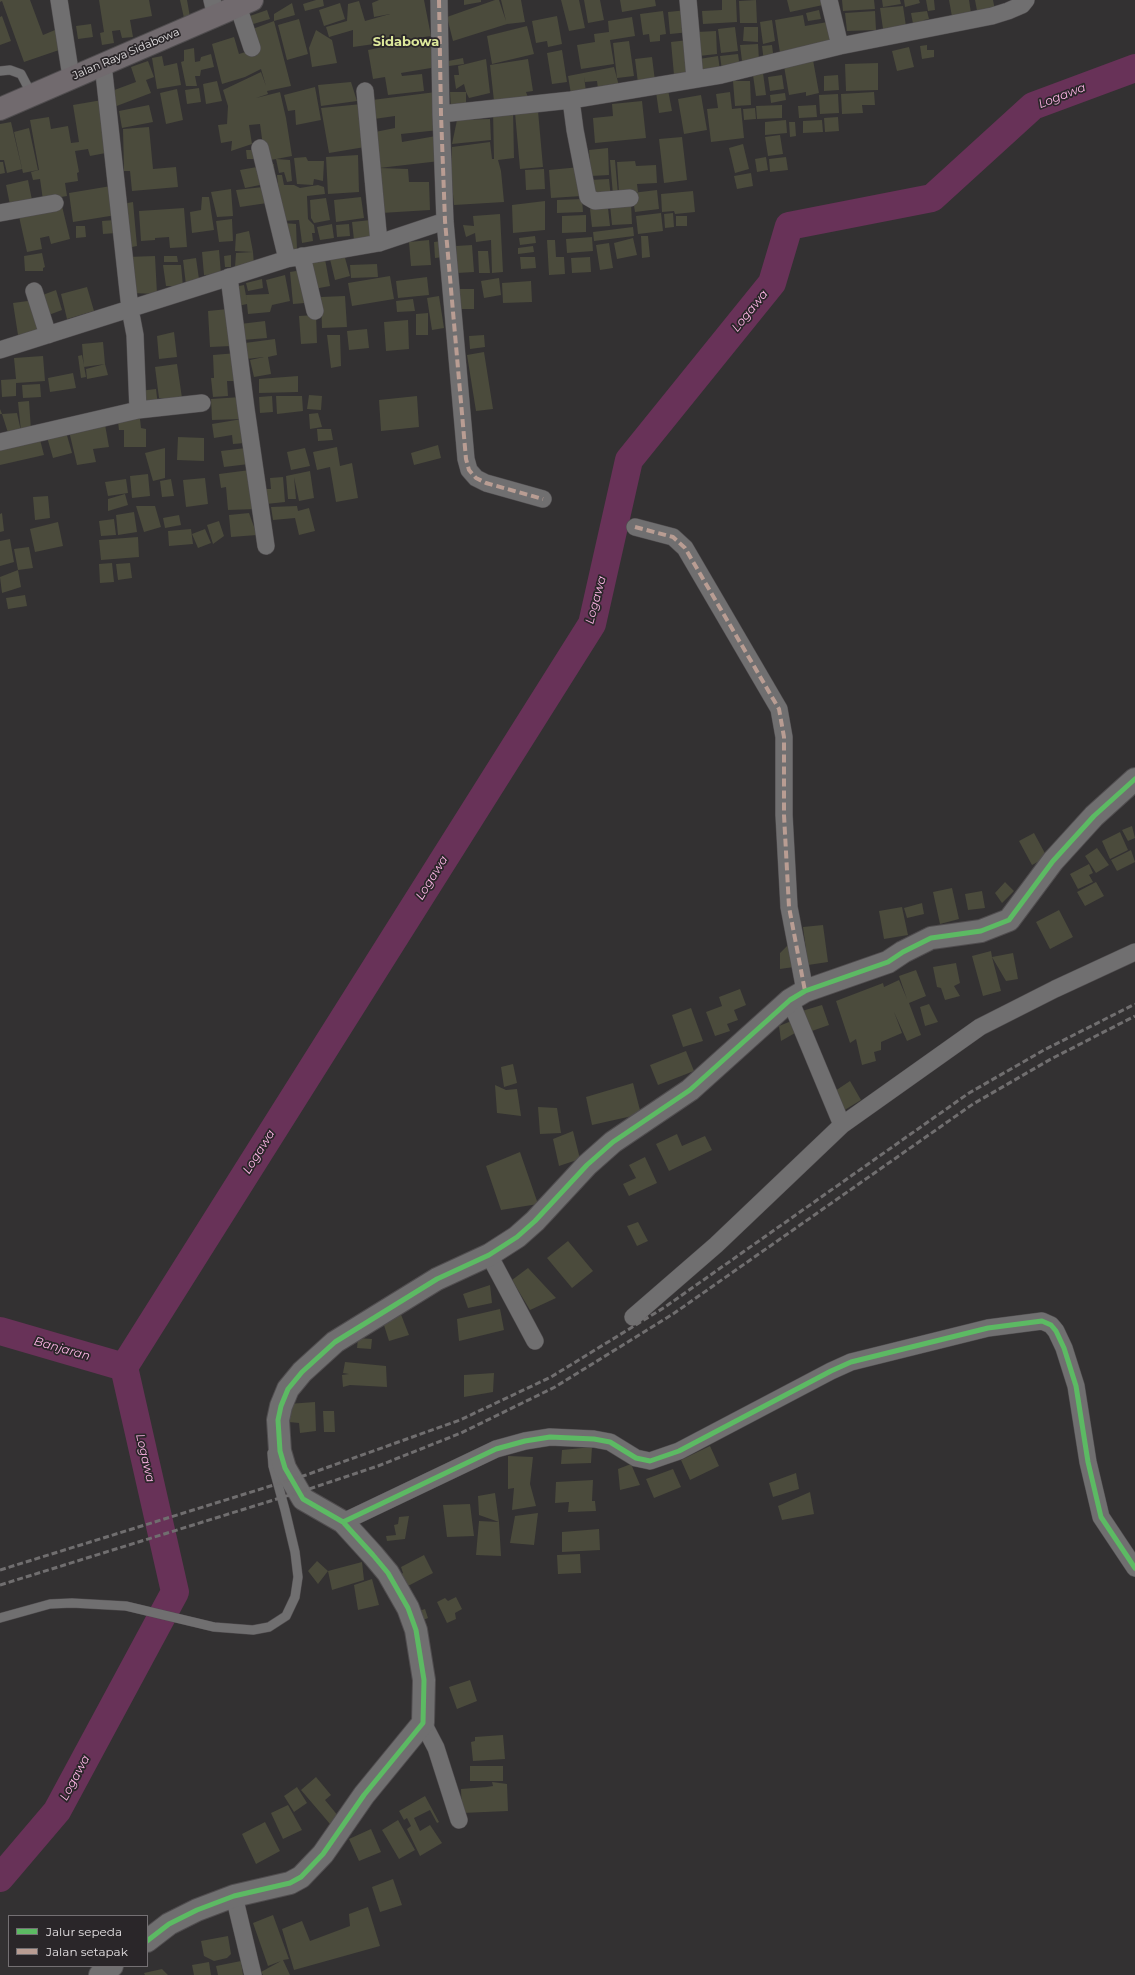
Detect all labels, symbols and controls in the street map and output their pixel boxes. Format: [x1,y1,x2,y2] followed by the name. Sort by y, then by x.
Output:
[71,25,181,83] street label: Jalan Raya Sidabowa
[373,34,439,50] district label: Sidabowa
[1036,80,1088,112] water label: Logawa
[729,287,771,335] water label: Logawa
[583,574,609,626] water label: Logawa
[413,853,451,903] water label: Logawa
[240,1127,278,1177] water label: Logawa
[32,1334,92,1364] water label: Banjaran
[132,1432,158,1484] water label: Logawa
[57,1753,93,1803] water label: Logawa
[8,1915,148,1967] legend
[46,1924,122,1939] text: Jalur sepeda
[46,1944,128,1959] text: Jalan setapak

